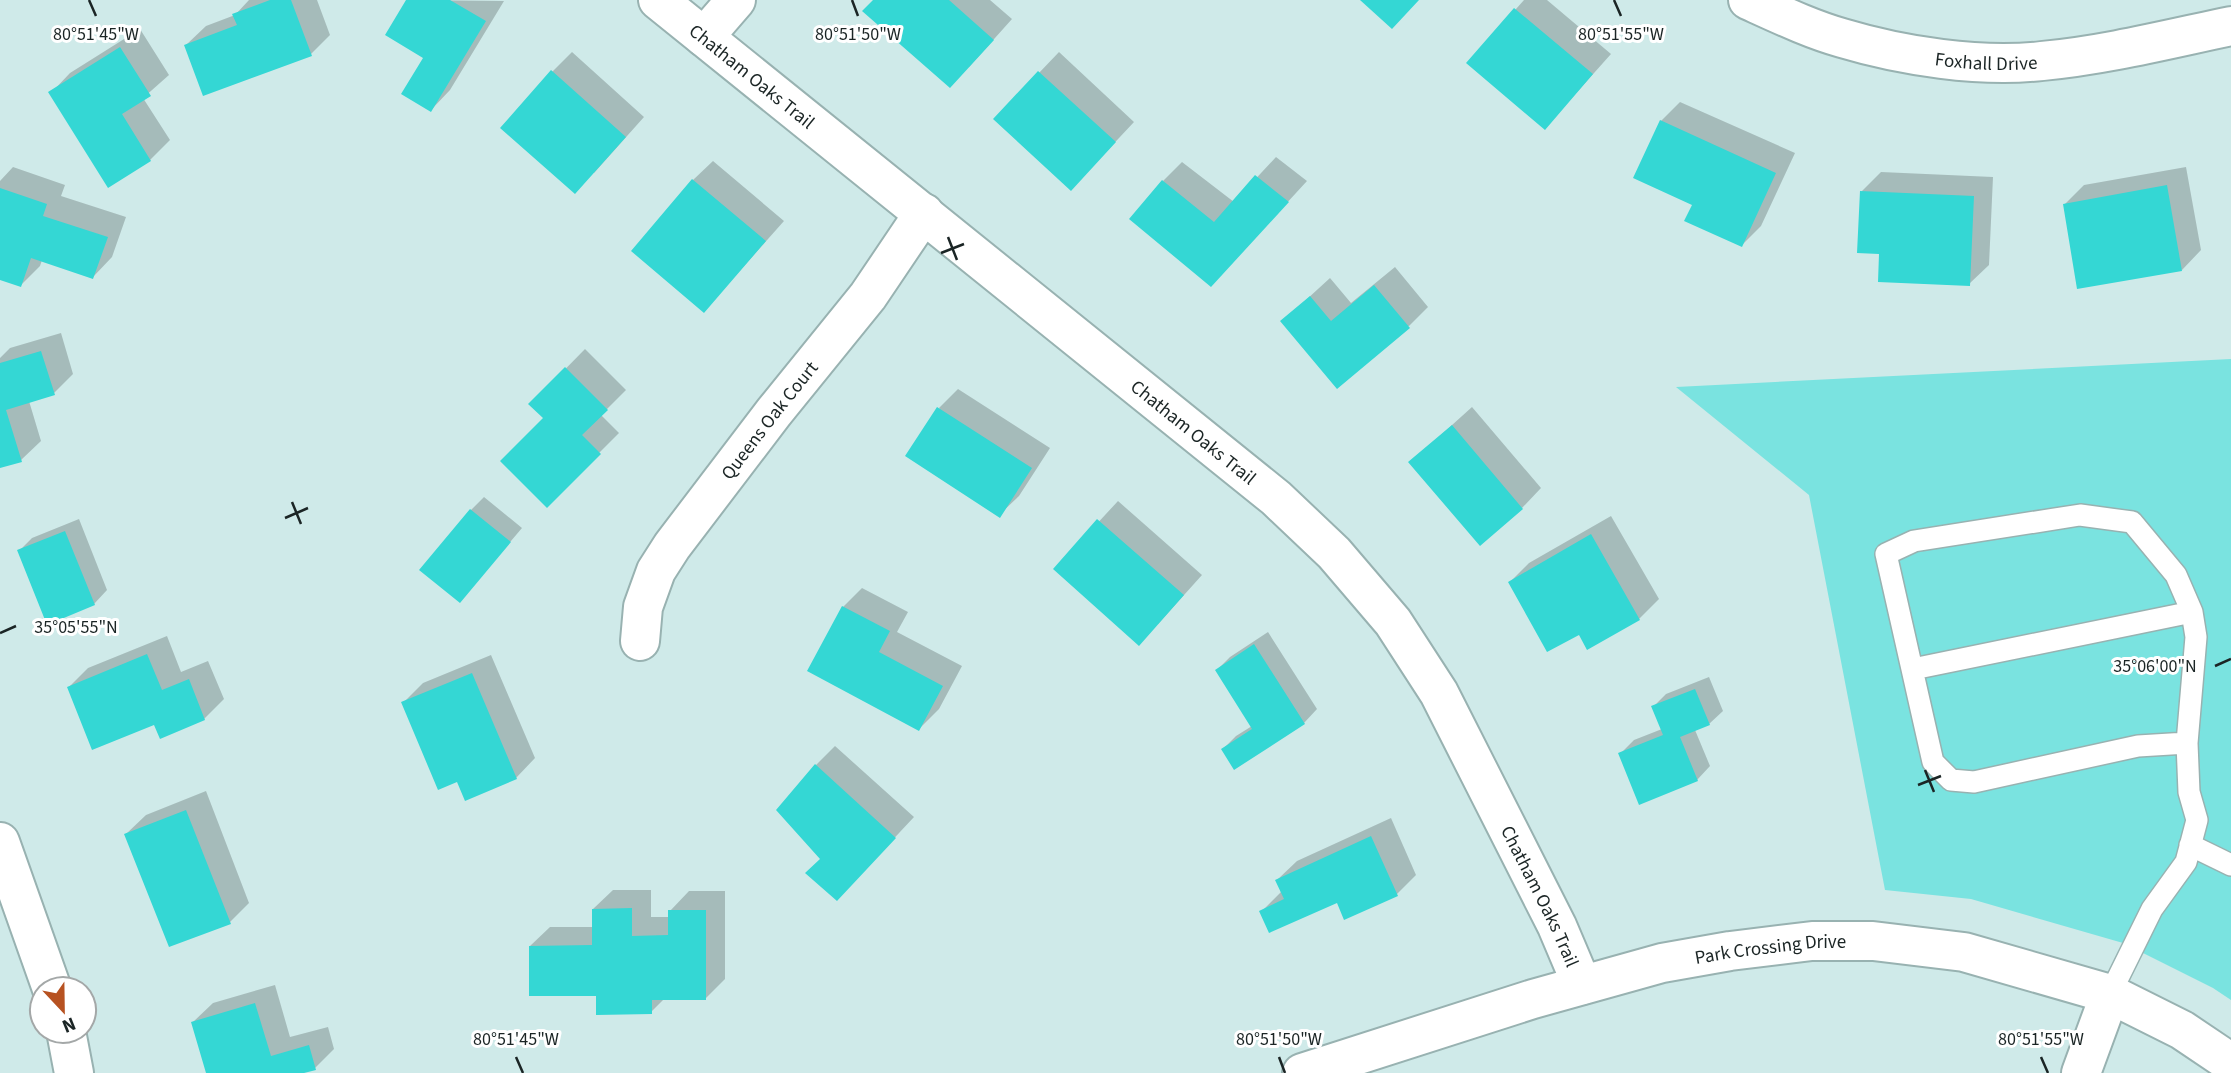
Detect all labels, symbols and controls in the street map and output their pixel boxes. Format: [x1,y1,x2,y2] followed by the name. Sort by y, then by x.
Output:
[683,18,820,136] street label: Chatham Oaks Trail
[53,22,139,47] text: 80°51'45"W
[815,22,901,47] text: 80°51'50"W
[1578,22,1664,47] text: 80°51'55"W
[1933,46,2039,78] street label: Foxhall Drive
[715,355,825,486] street label: Queens Oak Court
[1124,374,1261,492] street label: Chatham Oaks Trail
[34,615,118,640] text: 35°05'55"N
[2113,654,2197,679] text: 35°06'00"N
[1493,821,1585,972] street label: Chatham Oaks Trail
[1693,929,1846,972] street label: Park Crossing Drive
[28,975,98,1045] north arrow
[58,1009,80,1039] text: N
[473,1027,559,1052] text: 80°51'45"W
[1236,1027,1322,1052] text: 80°51'50"W
[1998,1027,2084,1052] text: 80°51'55"W

